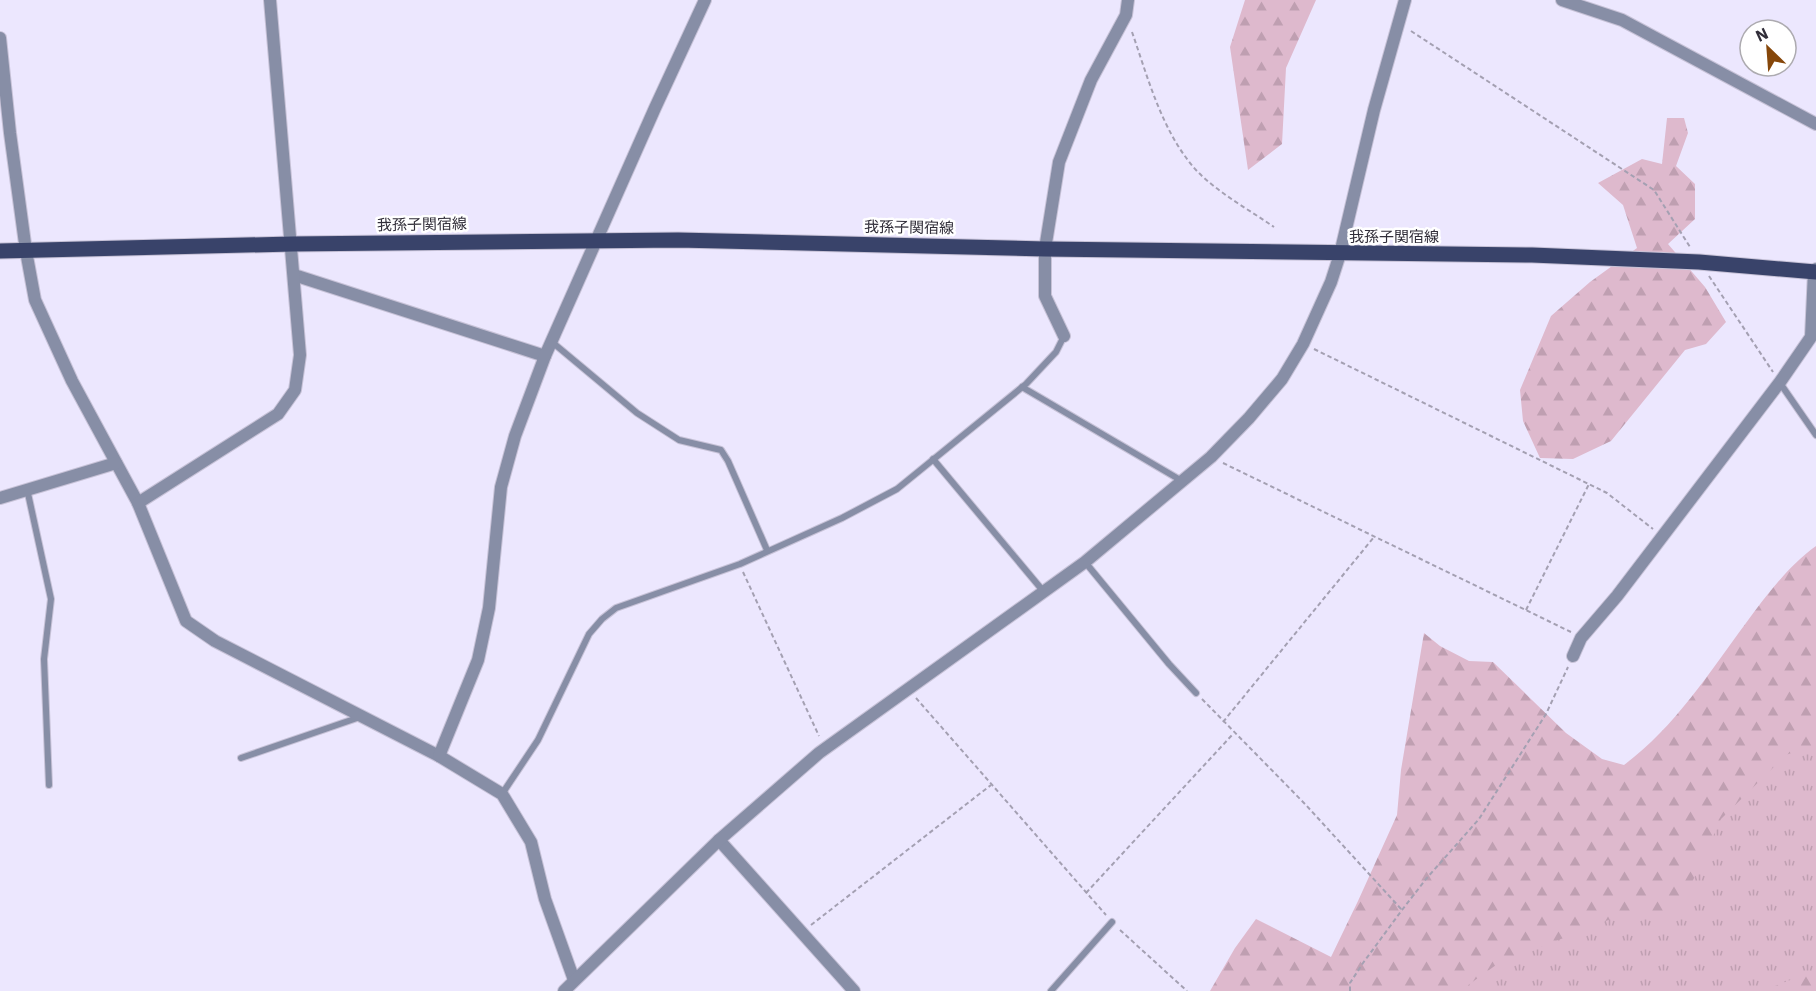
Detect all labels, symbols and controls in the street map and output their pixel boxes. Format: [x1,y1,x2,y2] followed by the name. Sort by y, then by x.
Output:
[1738,18,1798,78] north arrow
[1752,23,1771,46] text: N
[377,214,467,234] street label: 我孫子関宿線
[864,217,954,237] street label: 我孫子関宿線
[1349,227,1439,246] street label: 我孫子関宿線

